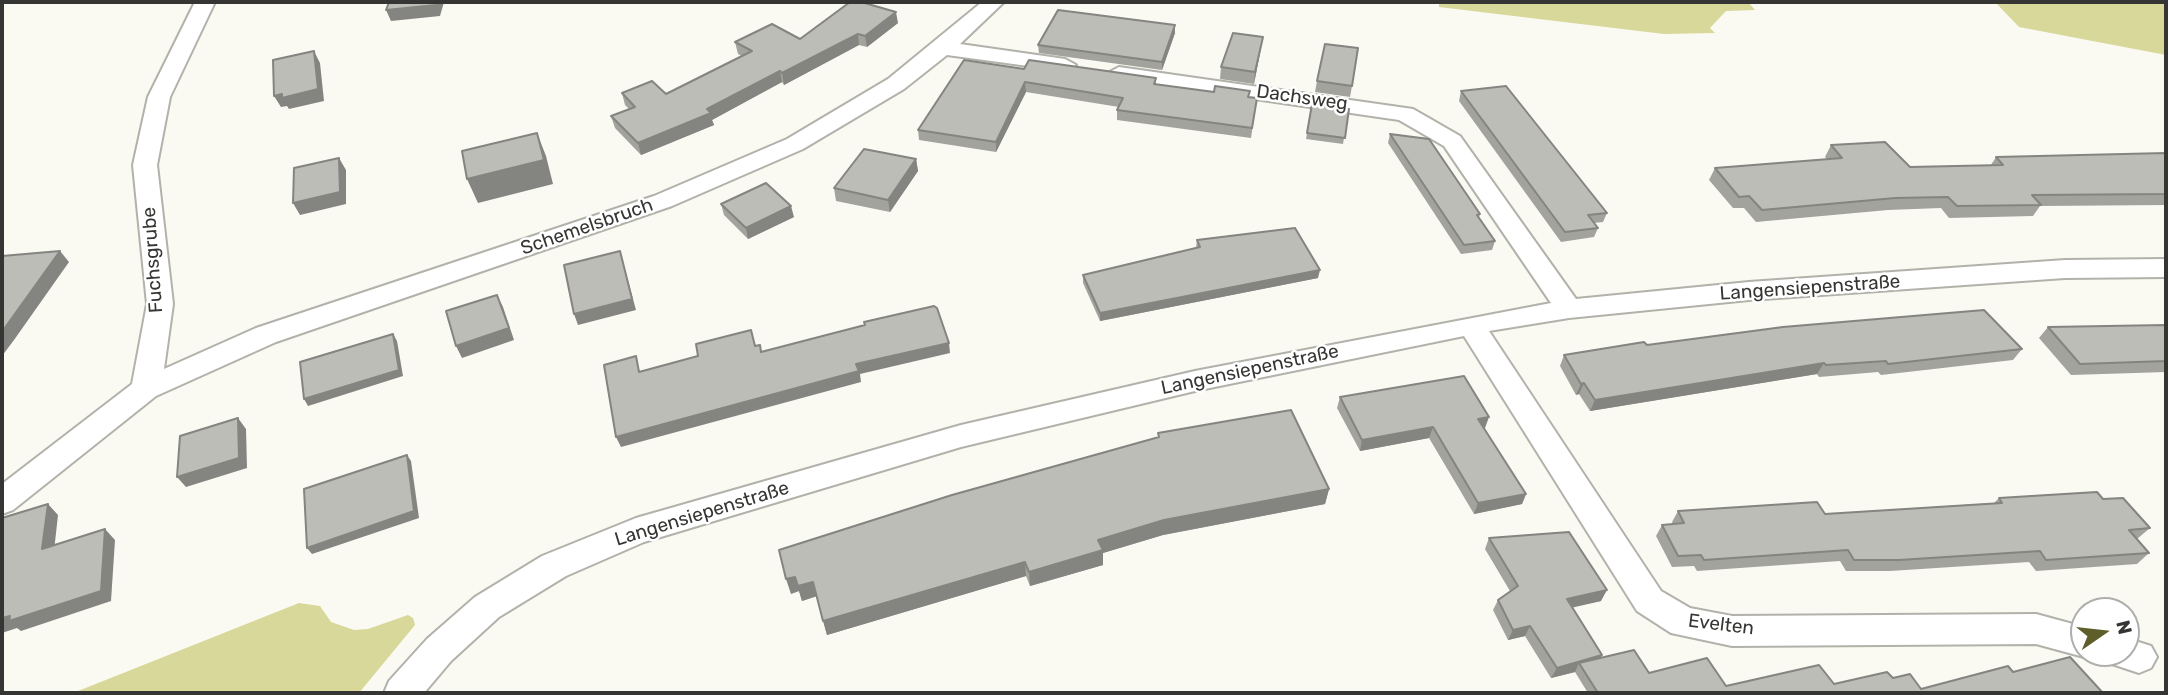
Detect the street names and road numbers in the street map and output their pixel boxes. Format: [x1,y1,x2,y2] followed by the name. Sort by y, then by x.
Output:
[1255,80,1349,116] street label: Dachsweg
[518,194,656,260] street label: Schemelsbruch
[138,206,168,314] street label: Fuchsgrube
[1719,270,1901,306] street label: Langensiepenstraße
[1159,340,1341,400] street label: Langensiepenstraße
[612,477,792,551] street label: Langensiepenstraße
[1687,610,1755,640] street label: Evelten

